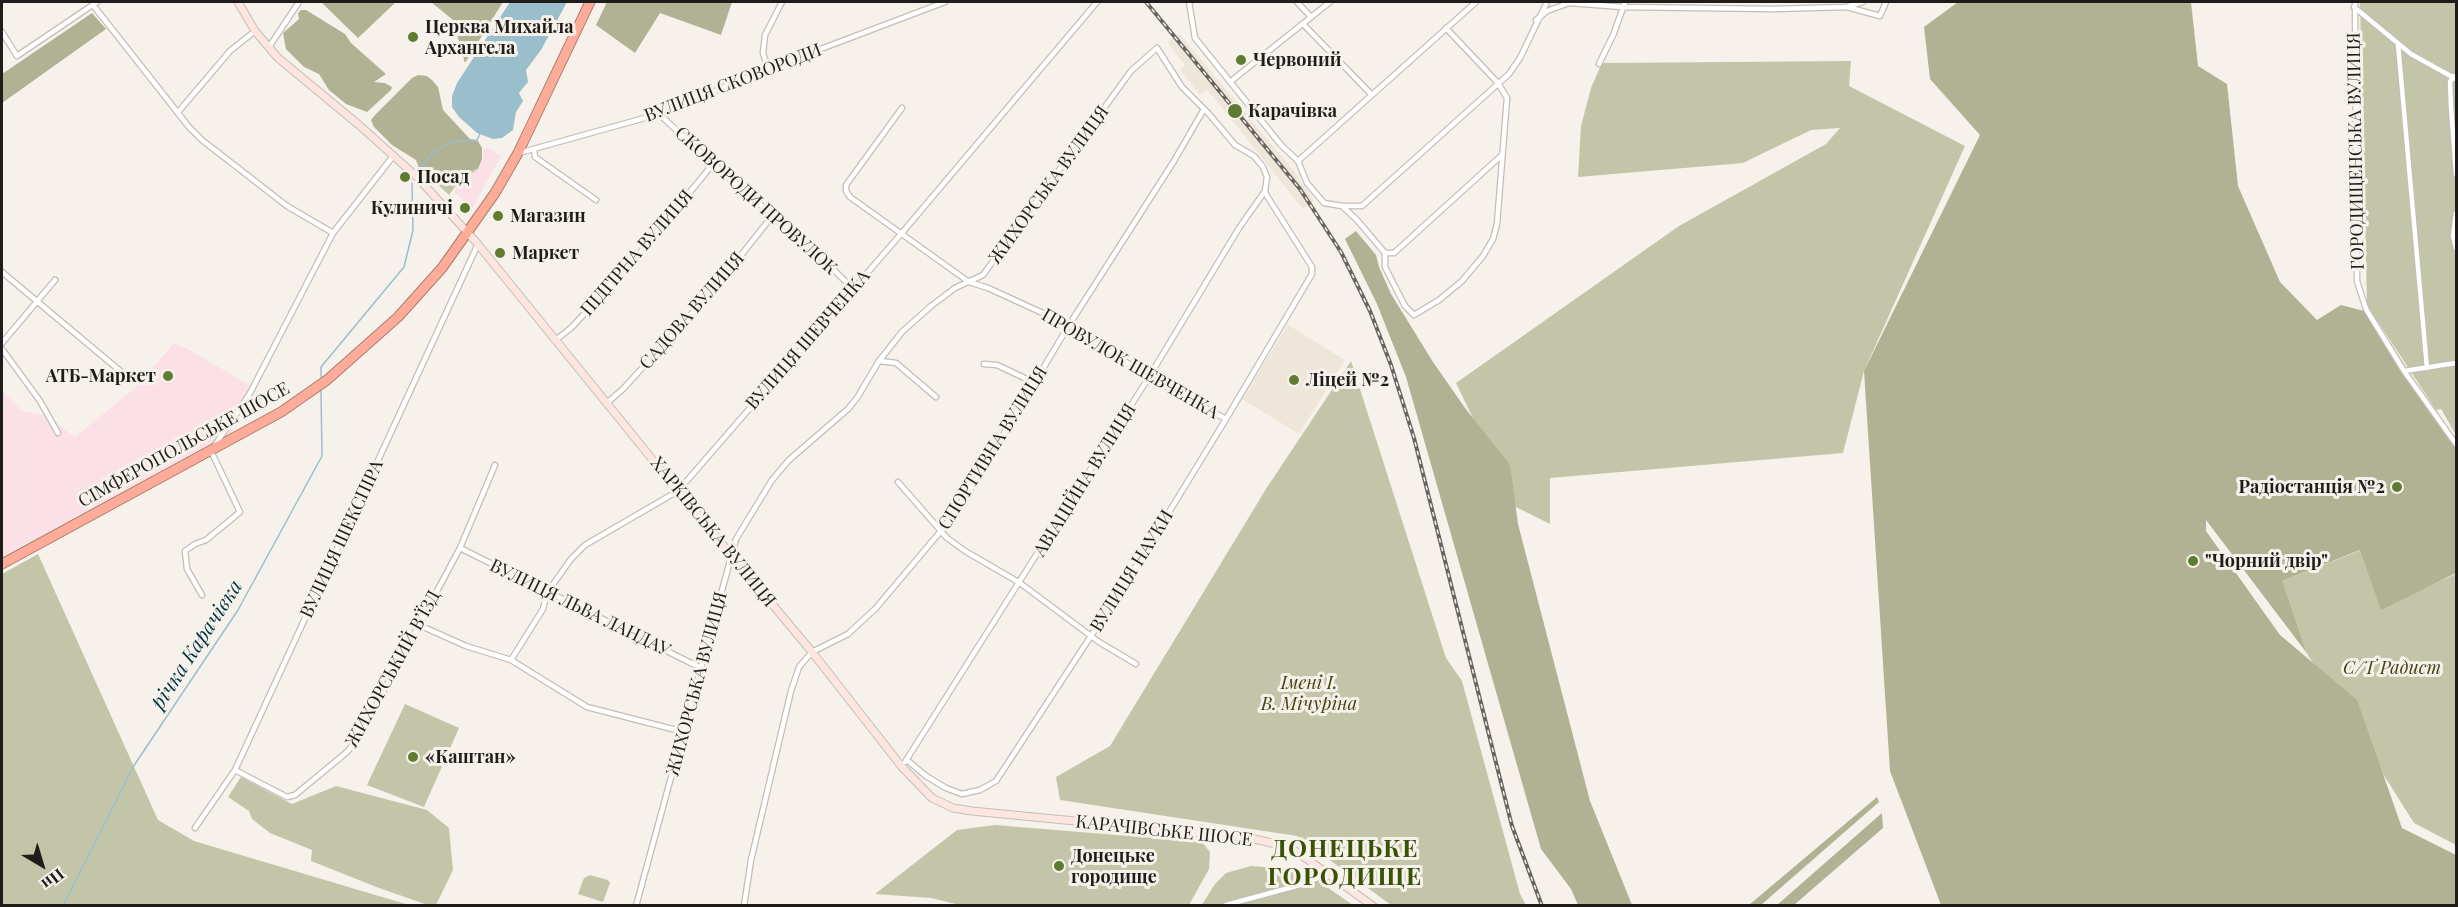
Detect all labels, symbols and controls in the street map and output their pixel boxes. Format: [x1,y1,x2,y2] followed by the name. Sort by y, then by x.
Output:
[425,16,573,58] place label: Церква Михайла Архангела
[406,30,420,44] marker: Церква Михайла Архангела
[2343,32,2369,270] street label: ГОРОДИЩЕНСЬКА ВУЛИЦЯ
[641,39,825,127] street label: ВУЛИЦЯ СКОВОРОДИ
[1253,49,1342,71] place label: Червоний
[1234,53,1248,67] marker: Червоний
[1248,100,1337,122] place label: Карачівка
[984,102,1114,268] street label: ЖИХОРСЬКА ВУЛИЦЯ
[1226,102,1244,120] marker: Карачівка
[670,122,842,280] street label: СКОВОРОДИ ПРОВУЛОК
[417,166,469,188] place label: Посад
[398,170,412,184] marker: Посад
[576,186,698,320] street label: ПІДГІРНА ВУЛИЦЯ
[371,197,453,219] place label: Кулиничі
[458,201,472,215] marker: Кулиничі
[510,205,586,227] place label: Магазин
[491,209,505,223] marker: Магазин
[512,242,579,264] place label: Маркет
[493,246,507,260] marker: Маркет
[635,248,749,374] street label: САДОВА ВУЛИЦЯ
[741,266,875,414] street label: ВУЛИЦЯ ШЕВЧЕНКА
[1038,304,1222,424] street label: ПРОВУЛОК ШЕВЧЕНКА
[934,362,1052,534] street label: СПОРТИВНА ВУЛИЦЯ
[46,365,156,387] place label: АТБ-Маркет
[161,369,175,383] marker: АТБ-Маркет
[1306,369,1389,391] place label: Ліцей №2
[1287,373,1301,387] marker: Ліцей №2
[75,378,293,512] street label: СІМФЕРОПОЛЬСЬКЕ ШОСЕ
[1029,399,1141,561] street label: АВІАЦІЙНА ВУЛИЦЯ
[646,453,780,611] street label: ХАРКІВСЬКА ВУЛИЦЯ
[296,457,388,621] street label: ВУЛИЦЯ ШЕКСПІРА
[2239,476,2385,498] place label: Радiостанцiя №2
[2390,480,2404,494] marker: Радiостанцiя №2
[1086,506,1178,636] street label: ВУЛИЦЯ НАУКИ
[2205,550,2328,572] place label: "Чорний двір"
[2186,554,2200,568] marker: "Чорний двір"
[486,555,674,661] street label: ВУЛИЦЯ ЛЬВА ЛАНДАУ
[146,576,248,714] water label: річка Карачівка
[341,587,445,751] street label: ЖИХОРСЬКИЙ В’ЇЗД
[662,589,732,779] street label: ЖИХОРСЬКА ВУЛИЦЯ
[2343,657,2441,679] park label: С/Т Радист
[1261,672,1357,714] park label: Імені І. В. Мічуріна
[425,746,516,768] place label: «Каштан»
[406,750,420,764] marker: «Каштан»
[1074,811,1254,851] street label: КАРАЧІВСЬКЕ ШОСЕ
[12,835,72,895] north arrow
[1267,836,1423,892] district label: ДОНЕЦЬКЕ ГОРОДИЩЕ
[1071,845,1157,888] place label: Донецьке городище
[1052,859,1066,873] marker: Донецьке городище
[38,864,69,895] text: Пн

